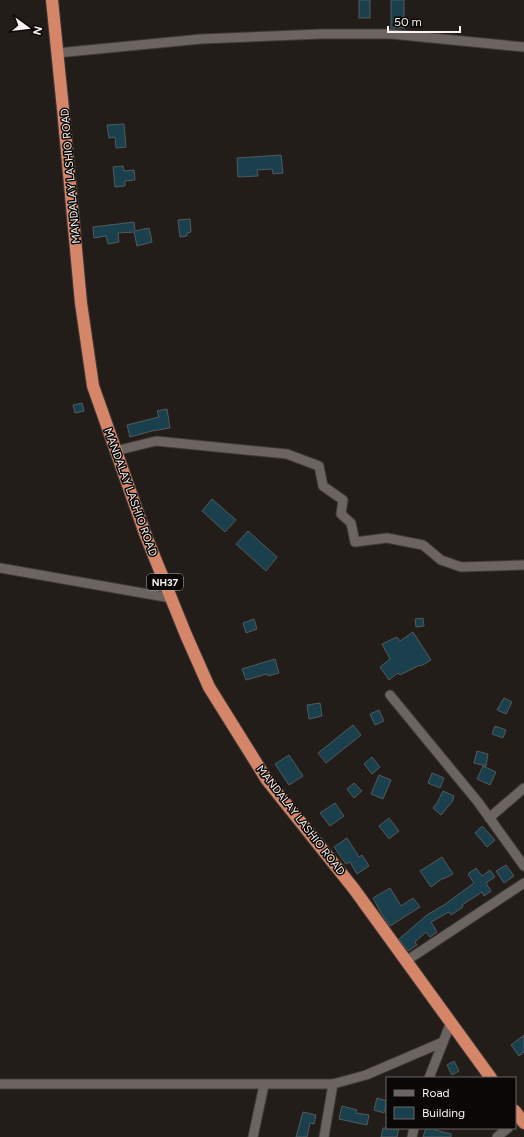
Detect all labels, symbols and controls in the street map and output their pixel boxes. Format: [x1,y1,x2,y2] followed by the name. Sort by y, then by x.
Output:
[8,8,48,48] north arrow
[388,8,460,34] scale bar
[394,15,422,29] text: 50 m
[30,25,45,36] text: N
[58,107,83,244] street label: MANDALAY LASHIO ROAD
[101,426,160,558] street label: MANDALAY LASHIO ROAD
[147,574,183,590] road number: NH37
[254,763,348,878] street label: MANDALAY LASHIO ROAD
[386,1077,516,1129] legend
[422,1086,450,1100] text: Road
[422,1106,465,1120] text: Building

